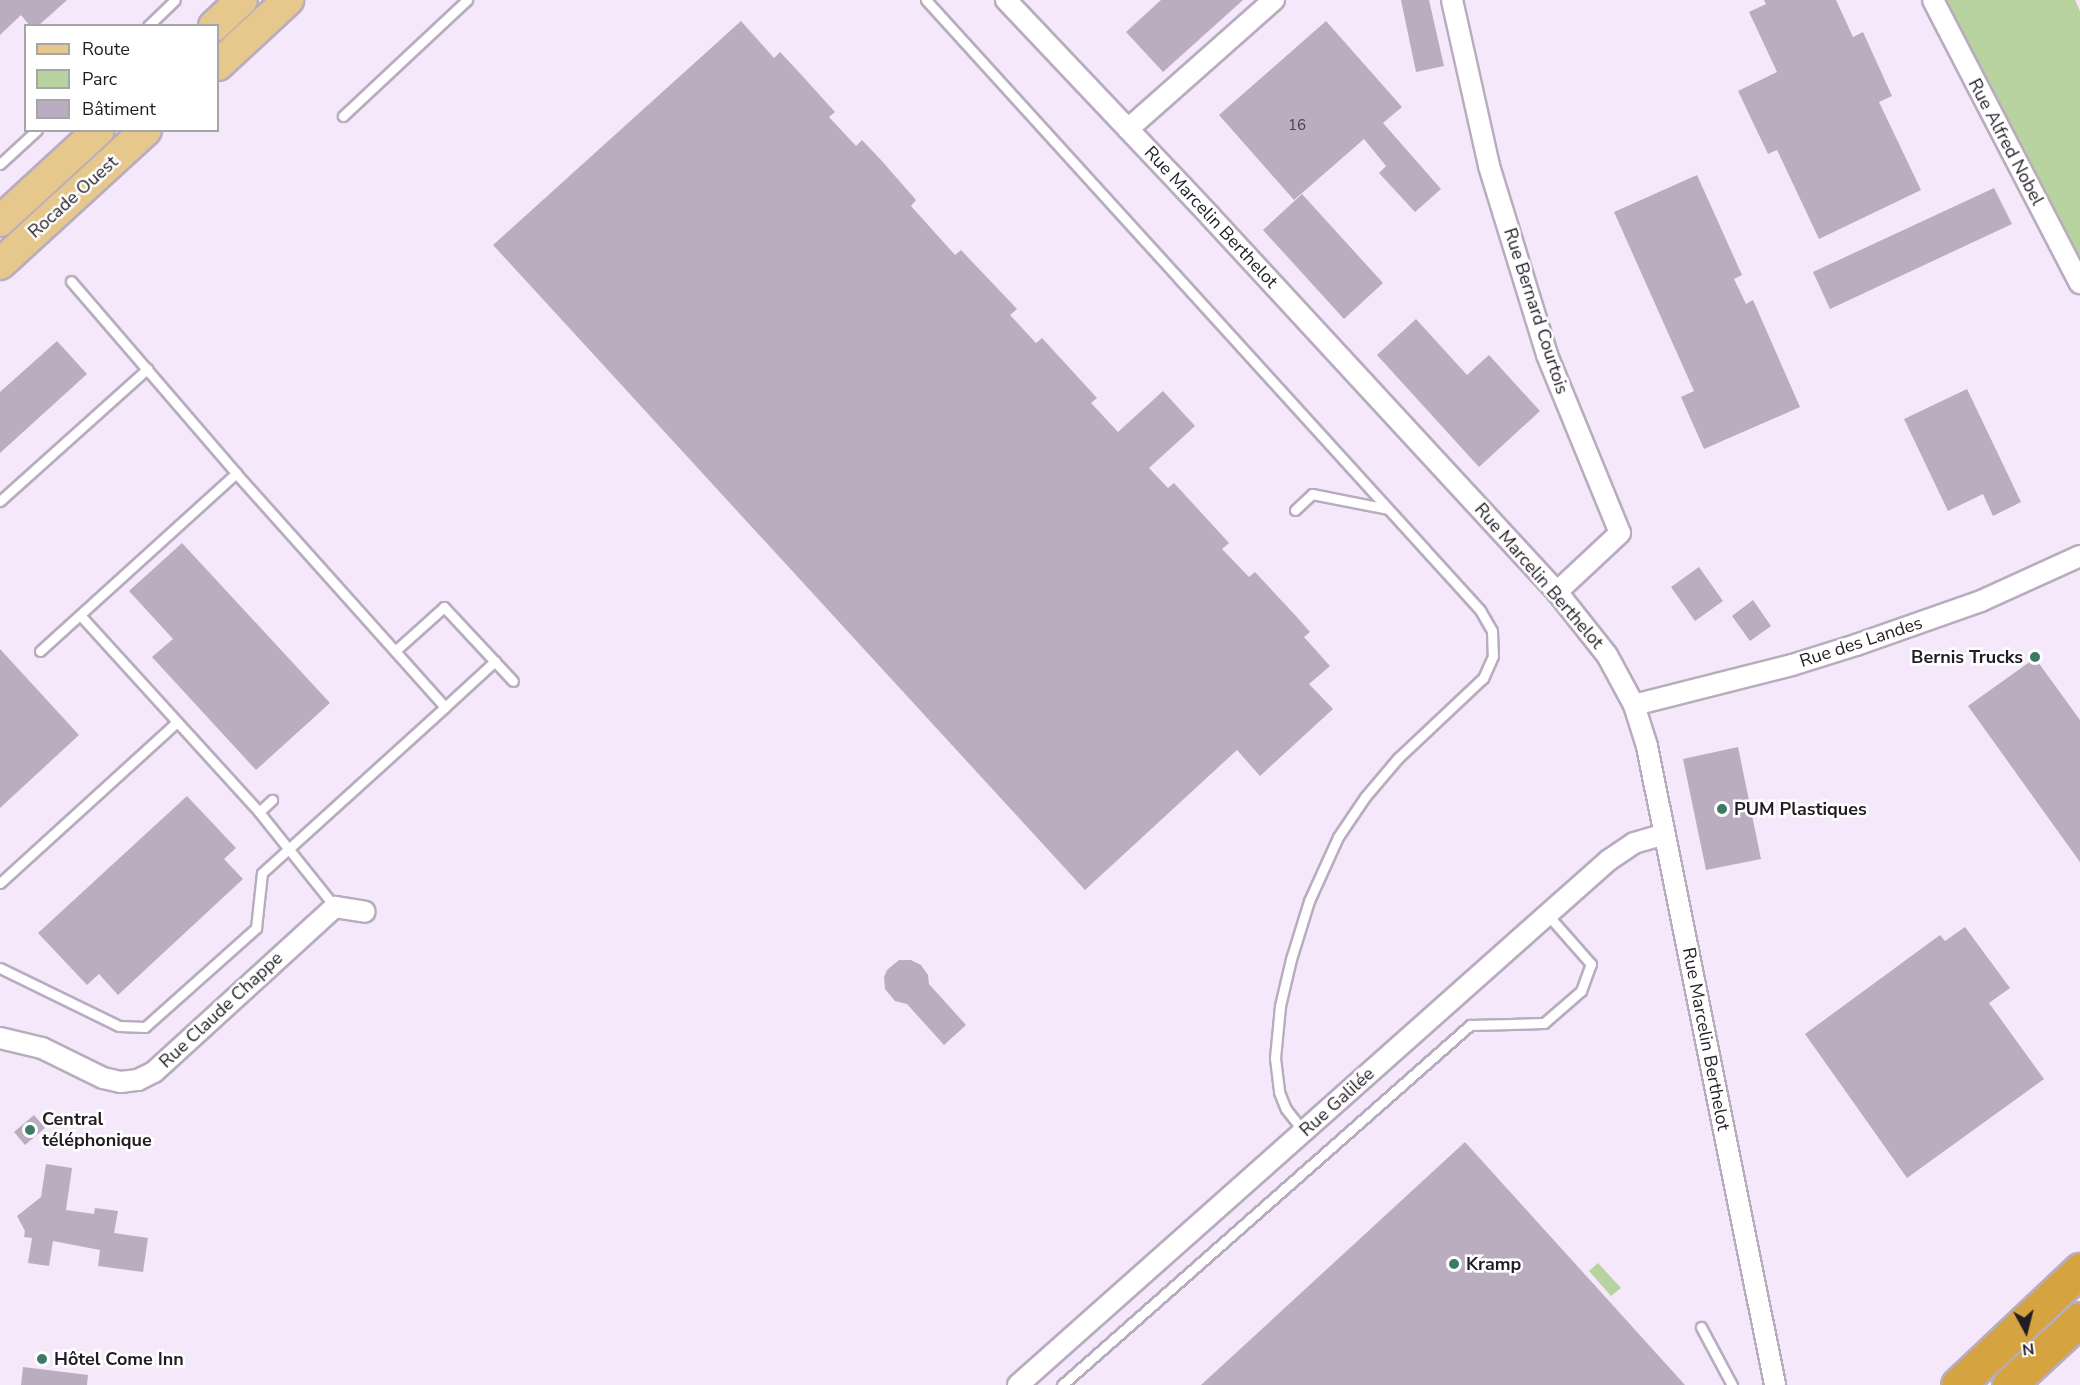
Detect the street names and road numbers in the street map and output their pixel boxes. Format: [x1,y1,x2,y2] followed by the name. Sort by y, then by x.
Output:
[1964,75,2048,209] street label: Rue Alfred Nobel
[1140,142,1282,292] street label: Rue Marcelin Berthelot
[24,151,122,243] street label: Rocade Ouest
[1499,225,1573,397] street label: Rue Bernard Courtois
[1470,499,1608,653] street label: Rue Marcelin Berthelot
[1797,612,1925,672] street label: Rue des Landes
[1678,946,1734,1132] street label: Rue Marcelin Berthelot
[155,947,287,1073] street label: Rue Claude Chappe
[1295,1063,1379,1141] street label: Rue Galilée

